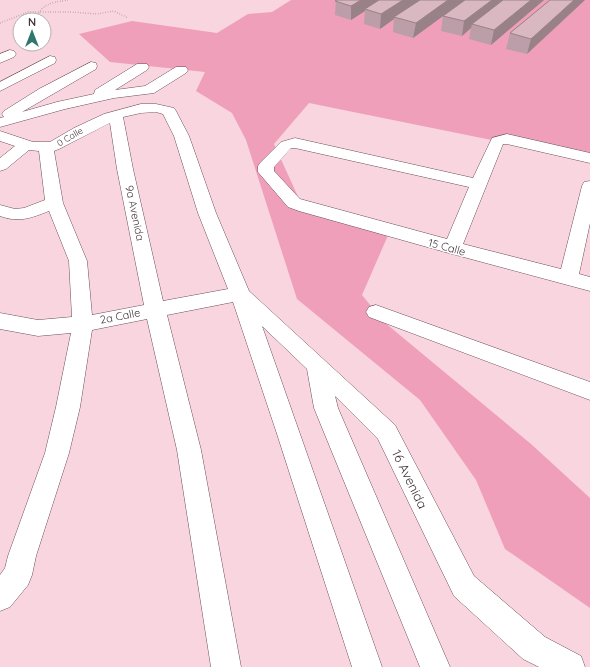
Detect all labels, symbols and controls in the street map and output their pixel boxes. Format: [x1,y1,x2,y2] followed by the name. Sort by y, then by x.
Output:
[12,12,52,52] north arrow
[28,15,36,29] text: N
[55,125,85,148] street label: 0 Calle
[122,184,148,242] street label: 9a Avenida
[427,235,467,259] street label: 15 Calle
[99,305,141,327] street label: 2a Calle
[389,447,431,511] street label: 16 Avenida

